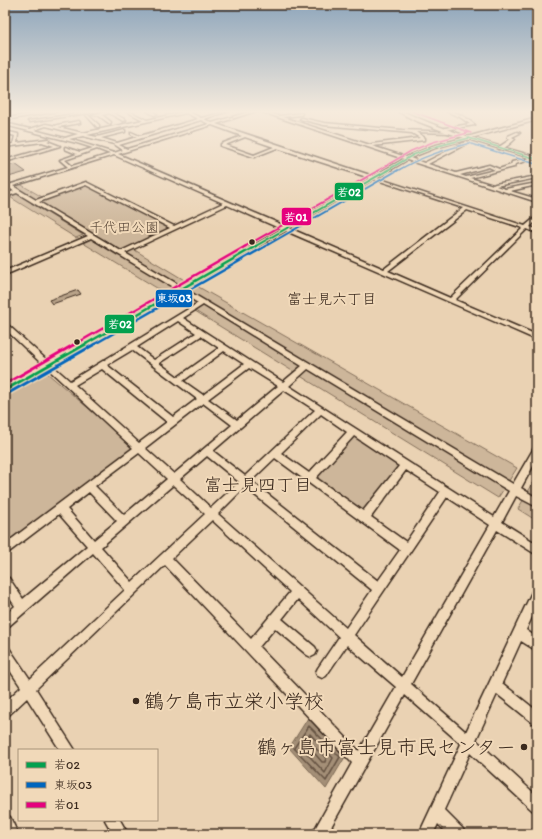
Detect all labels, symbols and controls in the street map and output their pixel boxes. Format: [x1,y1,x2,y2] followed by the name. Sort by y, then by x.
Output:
[334,182,364,201] line badge: 若02
[337,186,361,199] text: 若02
[281,207,312,226] line badge: 若01
[285,211,308,224] text: 若01
[89,219,159,236] park label: 千代田公園
[247,237,257,247] unlabelled marker
[155,289,193,308] line badge: 東坂03
[287,290,377,308] district label: 富士見六丁目
[157,292,191,305] text: 東坂03
[104,314,135,334] line badge: 若02
[108,318,132,331] text: 若02
[72,337,82,347] unlabelled marker
[204,474,312,496] district label: 富士見四丁目
[144,689,324,713] place label: 鶴ケ島市立栄小学校
[131,696,141,706] marker: 鶴ケ島市立栄小学校
[257,735,516,759] place label: 鶴ヶ島市富士見市民センター
[519,742,529,752] marker: 鶴ヶ島市富士見市民センター
[18,749,158,821] legend
[54,758,80,772] text: 若02
[54,778,92,792] text: 東坂03
[54,798,79,812] text: 若01

